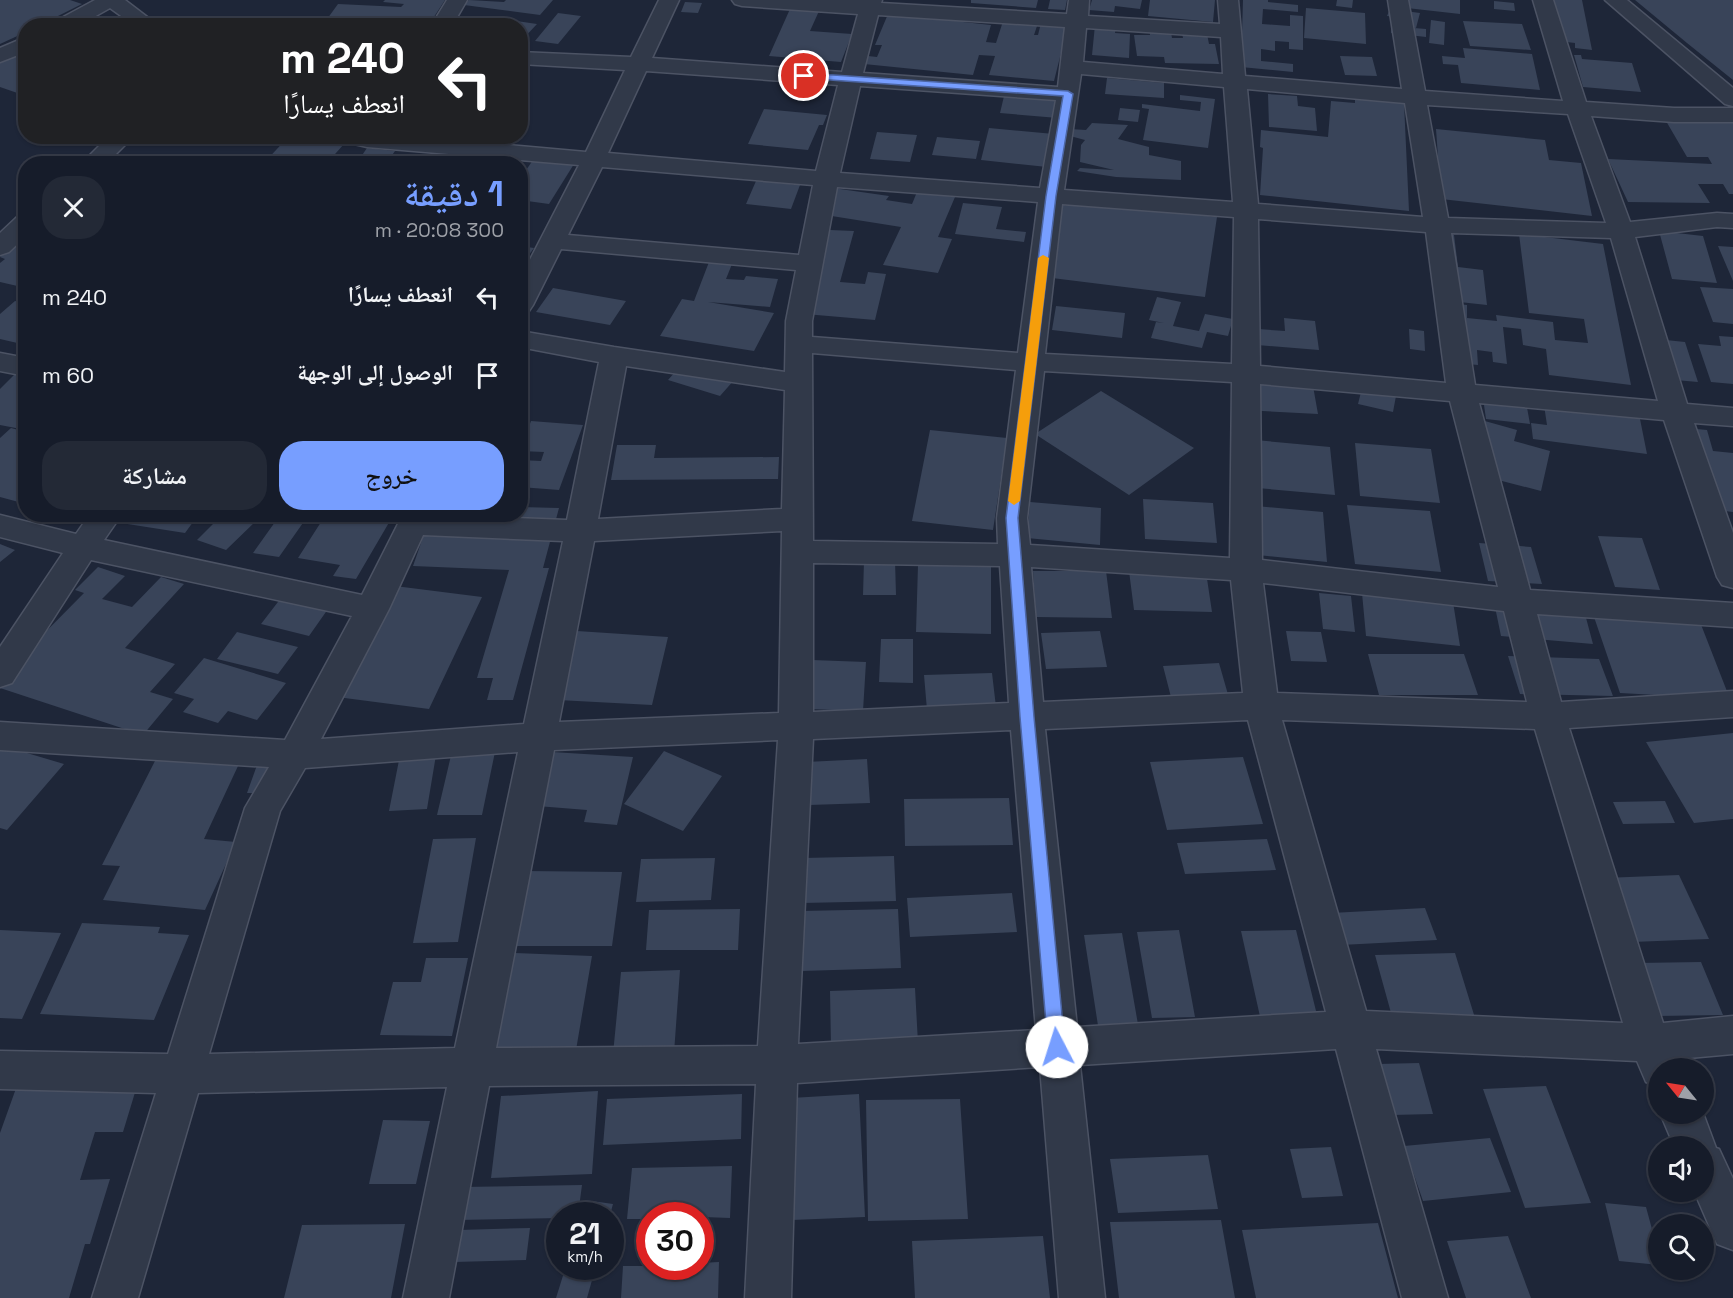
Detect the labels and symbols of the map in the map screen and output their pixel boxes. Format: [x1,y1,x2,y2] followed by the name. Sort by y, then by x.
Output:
[778,50,829,101] pin
[1025,1015,1089,1079] position arrow
[1648,1058,1714,1124] north arrow
[636,1202,714,1280] speed limit sign: 30

